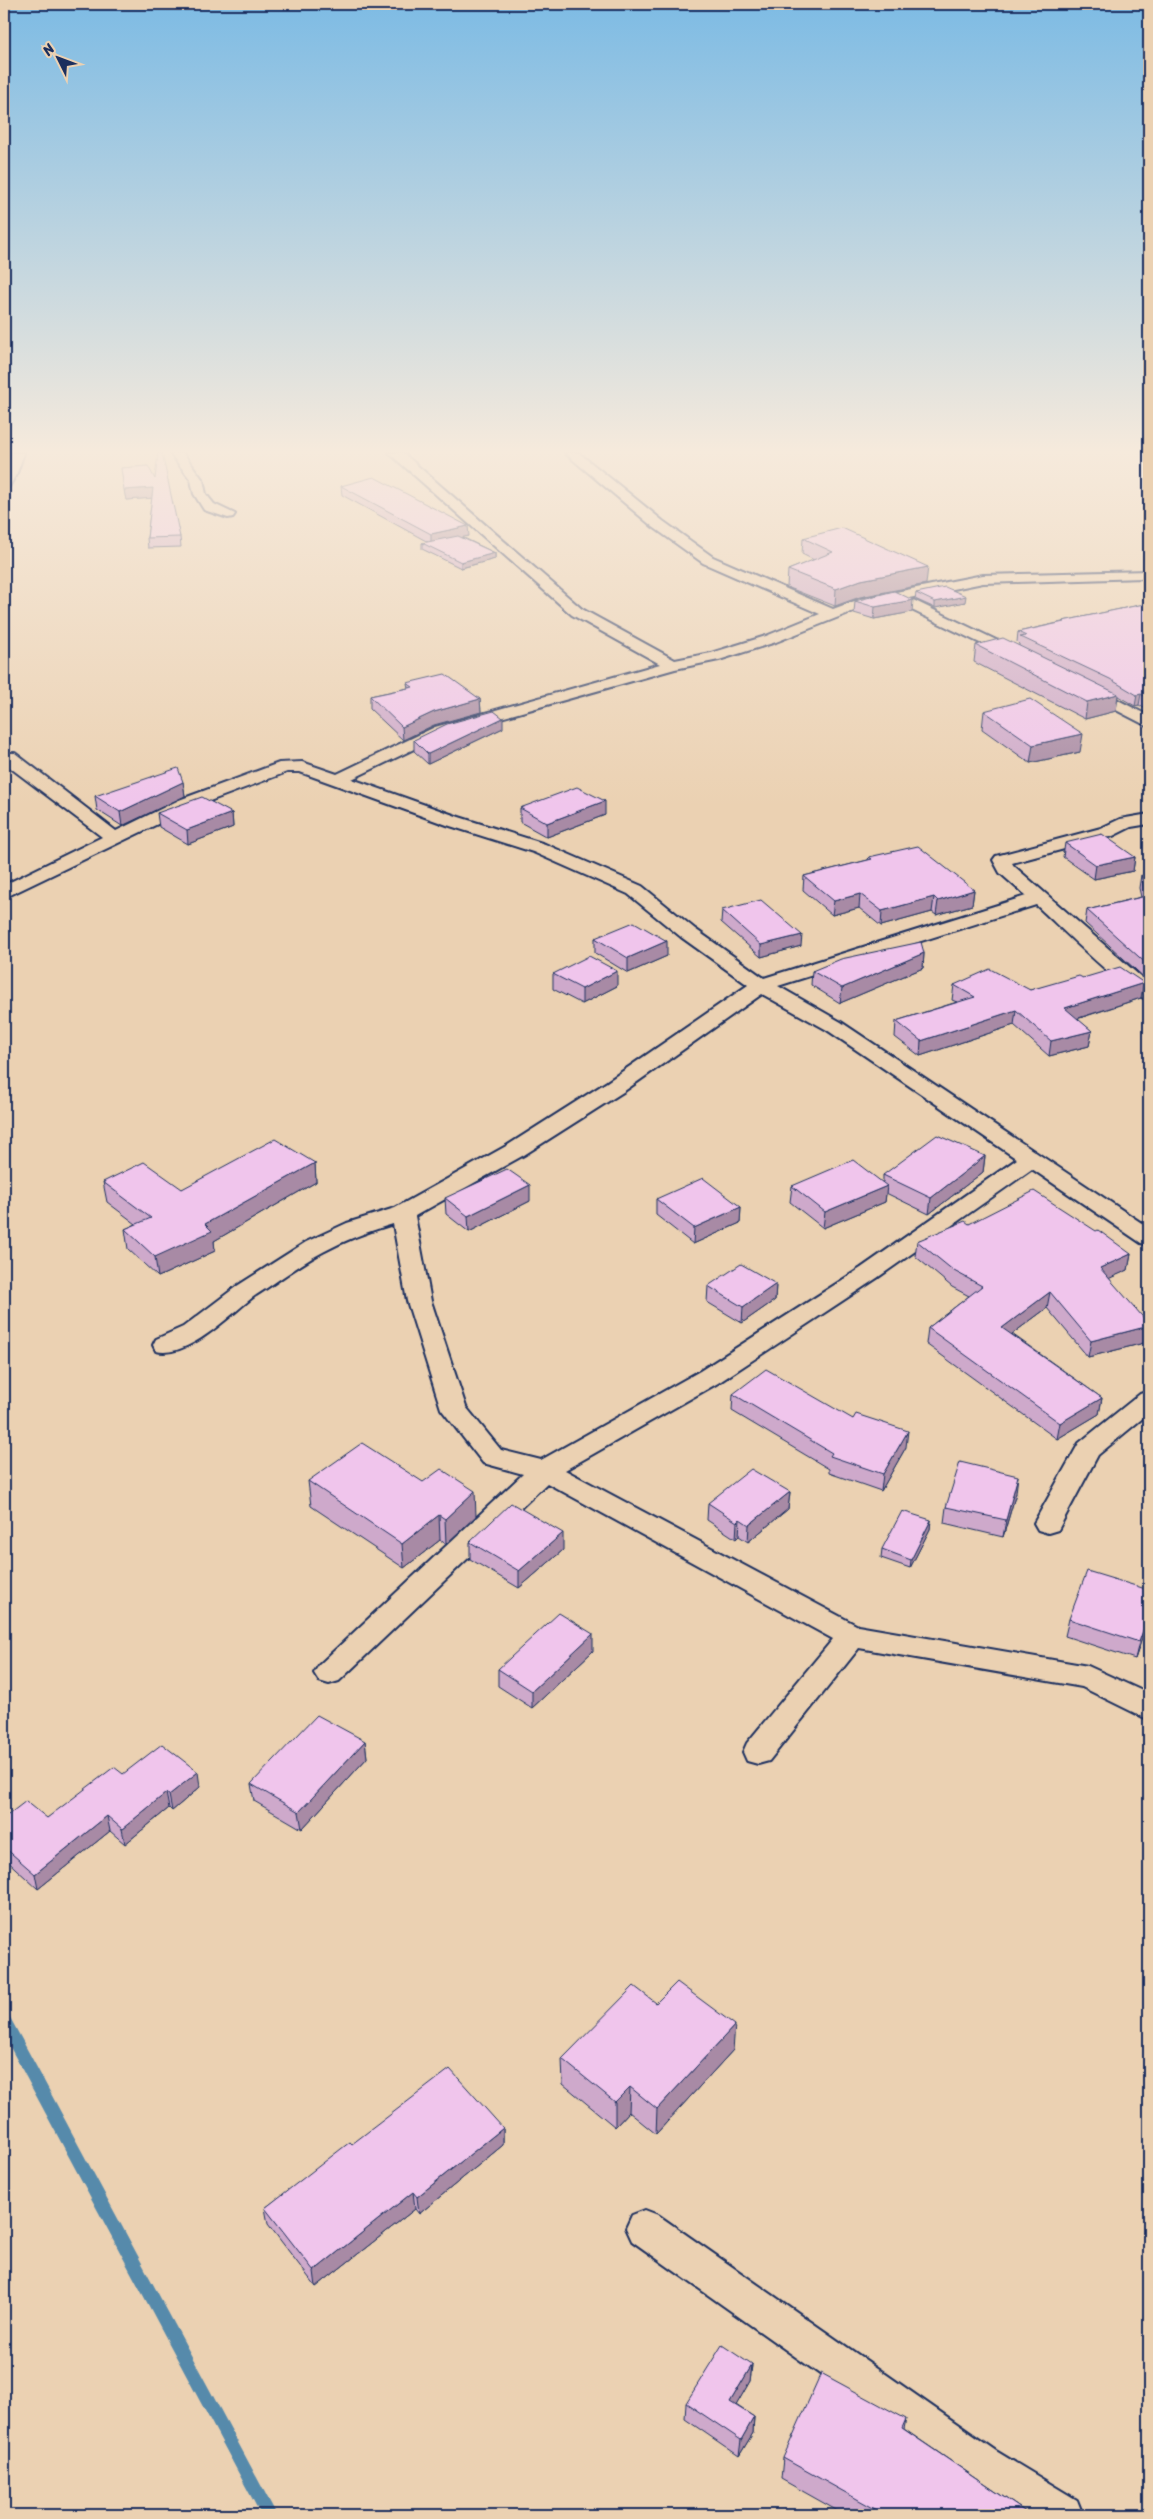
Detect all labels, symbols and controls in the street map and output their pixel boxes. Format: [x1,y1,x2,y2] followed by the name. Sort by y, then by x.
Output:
[32,32,82,82] north arrow
[36,37,61,62] text: N

